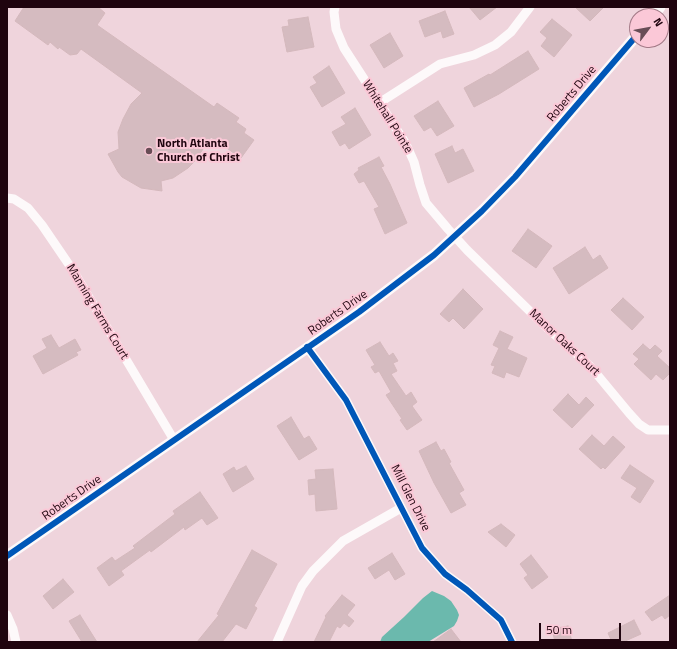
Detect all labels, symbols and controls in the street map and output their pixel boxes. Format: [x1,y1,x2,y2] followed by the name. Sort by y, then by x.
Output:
[629,8,669,48] north arrow
[650,15,667,30] text: N
[544,63,600,125] street label: Roberts Drive
[359,78,415,156] street label: Whitehall Pointe
[157,137,240,165] place label: North Atlanta Church of Christ
[144,146,154,156] marker: North Atlanta Church of Christ
[63,262,131,362] street label: Manning Farms Court
[306,287,370,339] street label: Roberts Drive
[526,307,602,379] street label: Manor Oaks Court
[387,462,433,534] street label: Mill Glen Drive
[40,472,104,524] street label: Roberts Drive
[541,615,623,641] scale bar
[546,620,572,639] text: 50 m

